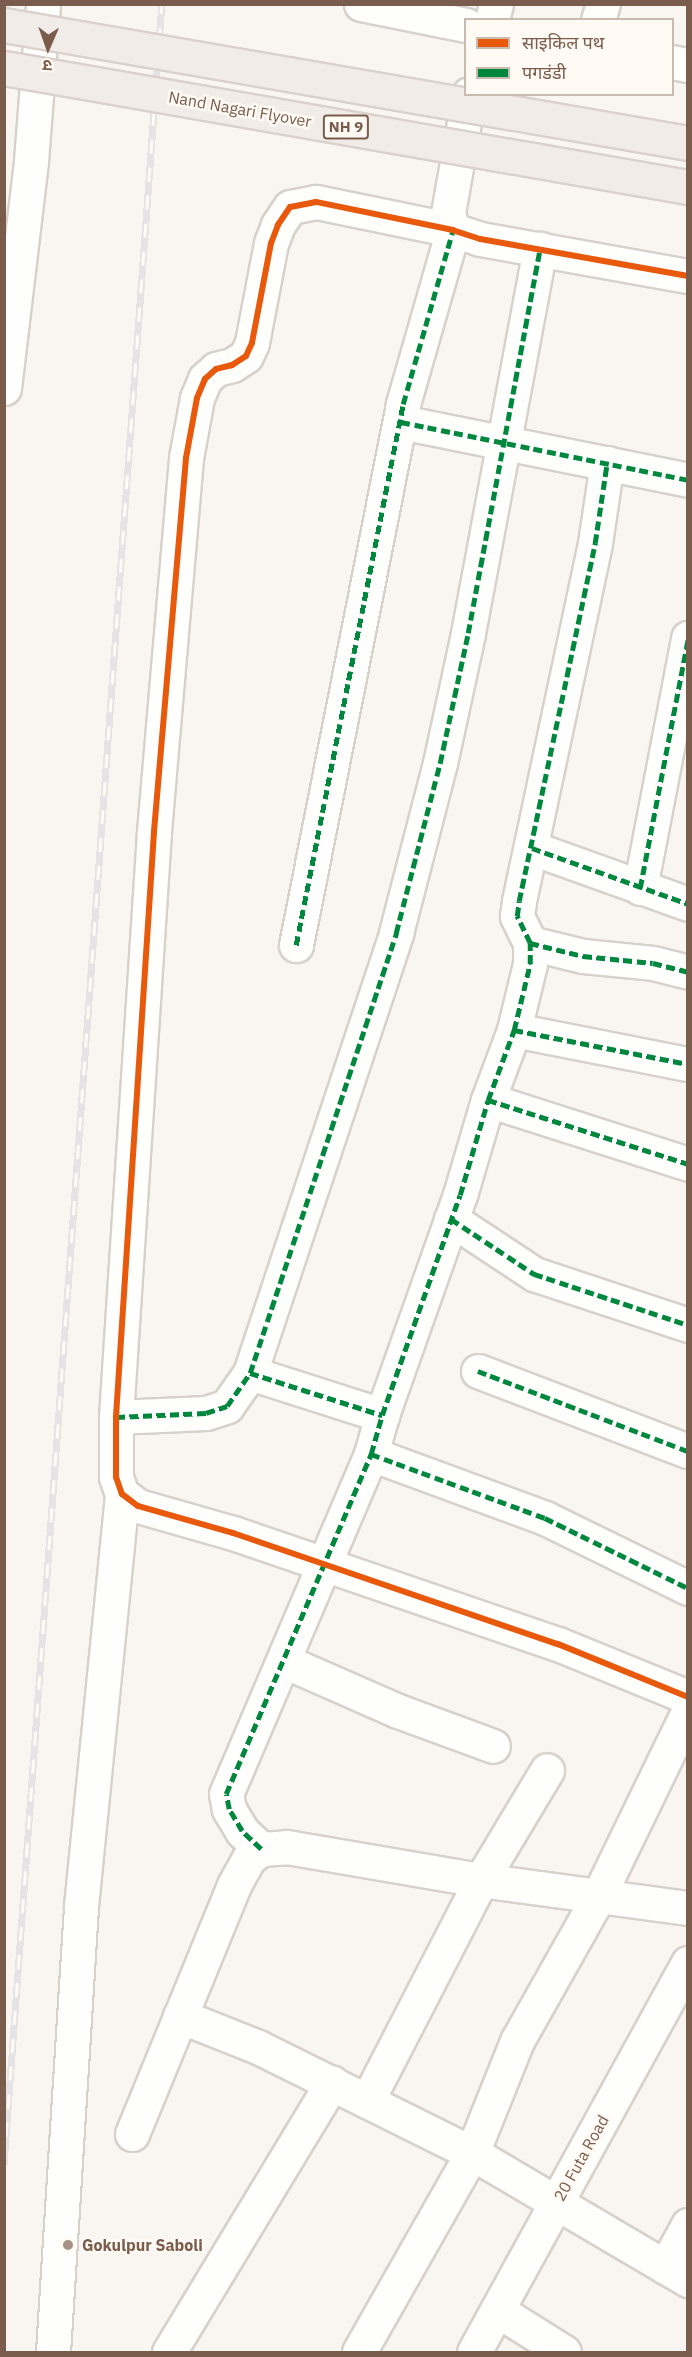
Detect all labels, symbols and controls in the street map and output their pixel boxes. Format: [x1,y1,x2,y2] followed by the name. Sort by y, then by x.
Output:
[18,18,78,78] north arrow
[464,18,674,96] legend
[522,31,604,54] text: साइकिल पथ
[42,56,52,76] text: उ
[522,61,566,84] text: पगडंडी
[167,87,313,131] street label: Nand Nagari Flyover
[322,115,370,139] road number: NH 9
[549,2112,613,2204] street label: 20 Futa Road
[82,2235,203,2255] place label: Gokulpur Saboli
[59,2236,77,2254] marker: Gokulpur Saboli

